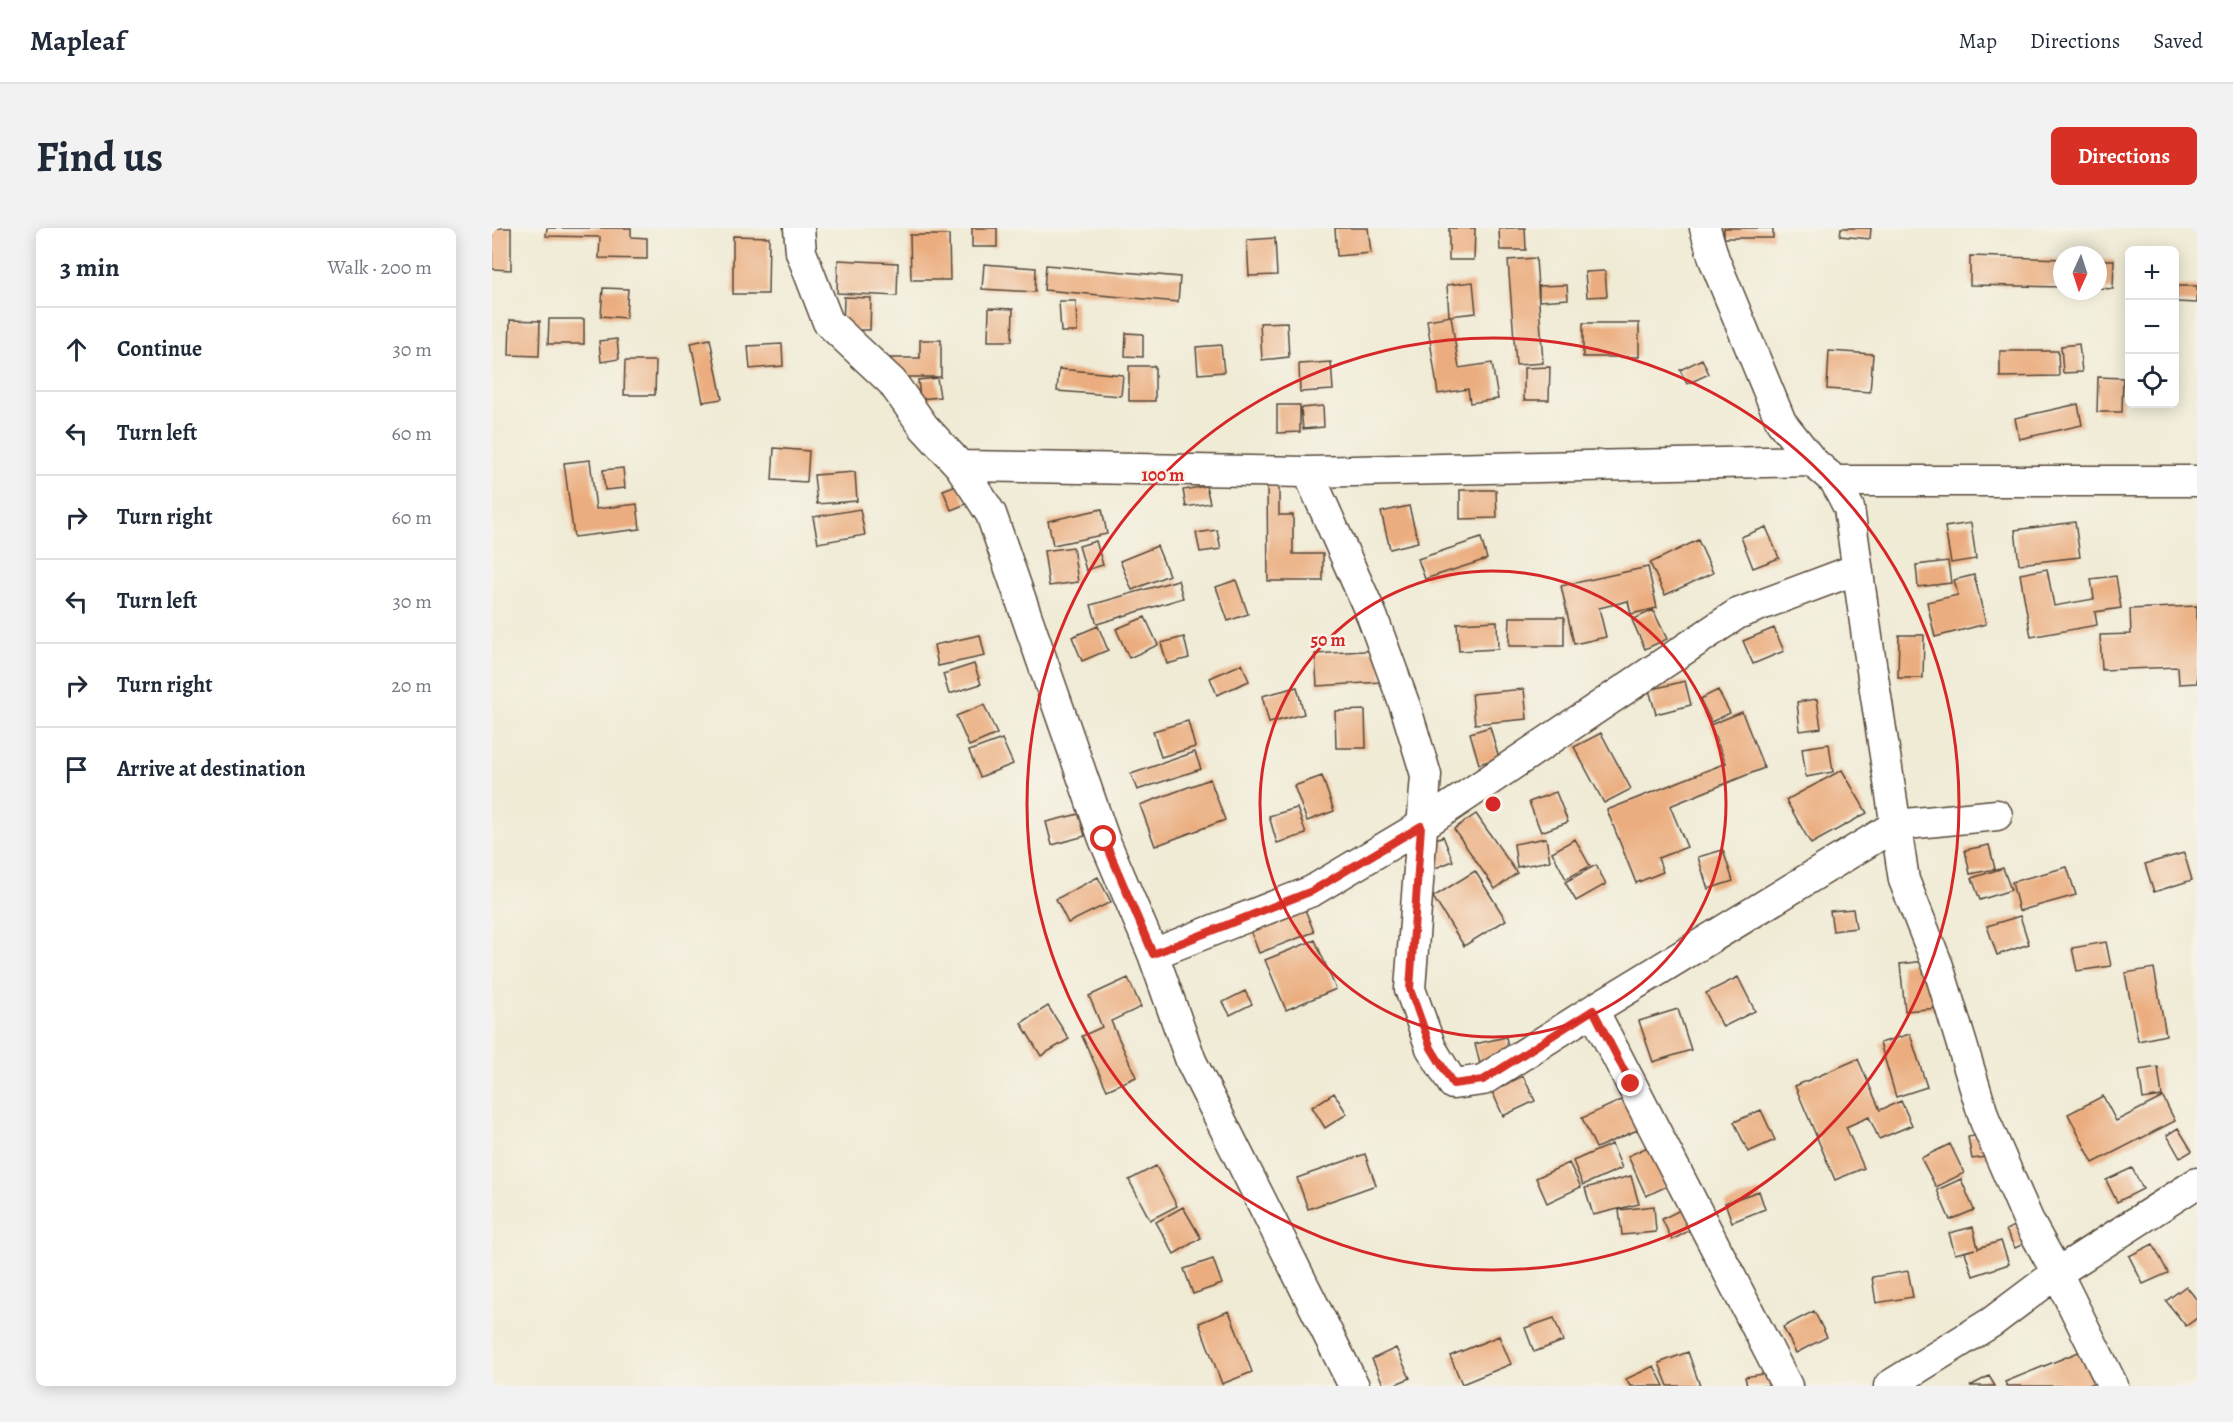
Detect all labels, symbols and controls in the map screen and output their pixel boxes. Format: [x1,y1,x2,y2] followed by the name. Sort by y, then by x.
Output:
[30,22,125,60] text: Mapleaf
[1959,27,1997,55] text: Map
[2030,27,2120,55] text: Directions
[2153,27,2203,55] text: Saved
[2051,127,2197,185] button: Directions
[36,128,163,185] text: Find us
[2053,246,2107,300] north arrow
[2125,246,2179,408] map controls
[2125,246,2179,300] button: +
[60,250,120,285] text: 3 min
[328,254,432,281] text: Walk · 200 m
[2125,300,2179,354] button: −
[60,333,93,366] icon: ahead
[117,334,202,364] text: Continue
[392,336,432,363] text: 30 m
[2125,354,2179,408] button: locate
[60,417,93,450] icon: left
[117,418,197,448] text: Turn left
[392,420,432,447] text: 60 m
[1142,463,1184,487] text: 100 m
[60,501,93,534] icon: right
[117,502,213,532] text: Turn right
[392,504,432,531] text: 60 m
[60,585,93,618] icon: left
[117,586,197,616] text: Turn left
[392,588,432,615] text: 30 m
[1311,628,1345,652] text: 50 m
[60,669,93,702] icon: right
[117,670,213,700] text: Turn right
[391,672,432,699] text: 20 m
[60,753,93,786] icon: arrive
[117,754,306,784] text: Arrive at destination
[1483,794,1503,814] centre of rings
[1090,825,1116,851] route start
[1617,1070,1643,1096] route end

